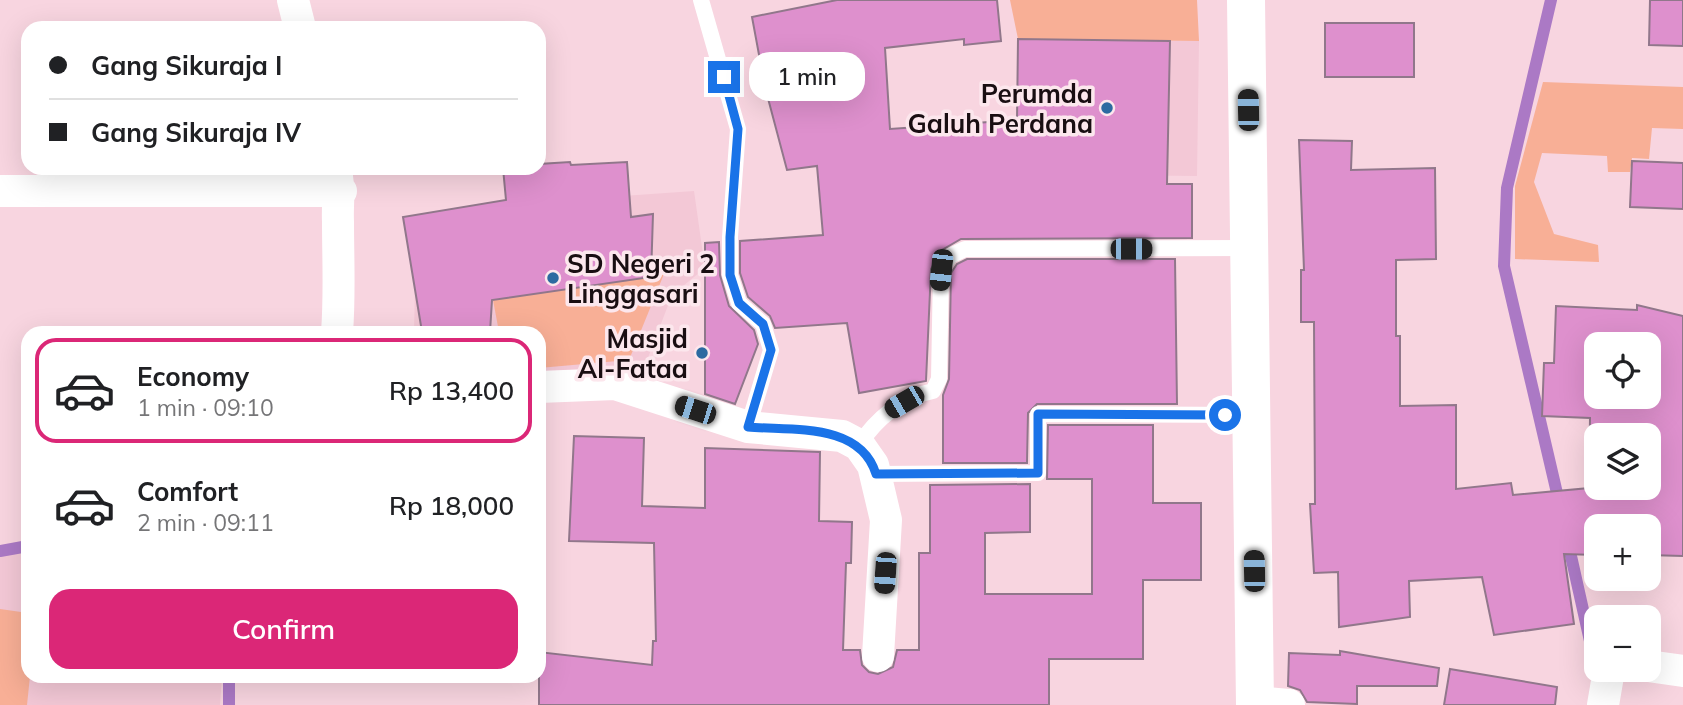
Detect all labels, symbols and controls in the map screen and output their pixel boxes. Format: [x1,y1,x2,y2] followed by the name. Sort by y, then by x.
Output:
[91,49,282,82] text: Gang Sikuraja I
[748,52,864,102] callout: 1 min
[708,61,740,93] route end
[777,62,837,91] text: 1 min
[908,77,1093,140] place label: Perumda Galuh Perdana
[1238,89,1259,131] car
[1099,100,1115,116] marker: Perumda Galuh Perdana
[91,116,301,149] text: Gang Sikuraja IV
[1111,239,1153,260] car
[567,247,715,310] place label: SD Negeri 2 Linggasari
[929,248,954,292] car
[545,270,561,286] marker: SD Negeri 2 Linggasari
[578,322,688,385] place label: Masjid Al-Fataa
[1584,332,1661,682] map controls
[1584,332,1661,409] button: locate
[694,345,710,361] marker: Masjid Al-Fataa
[53,359,116,422] icon: car
[137,360,249,393] text: Economy
[389,374,514,407] text: Rp 13,400
[881,382,928,422] car
[137,393,274,422] text: 1 min · 09:10
[672,394,719,426] car
[1209,399,1241,431] route start
[1584,423,1661,500] button: layers
[53,474,116,537] icon: car
[137,475,238,508] text: Comfort
[389,489,514,522] text: Rp 18,000
[137,508,274,537] text: 2 min · 09:11
[1584,514,1661,591] button: +
[1244,550,1265,592] car
[874,551,897,595] car
[49,589,518,669] button: Confirm
[1584,605,1661,682] button: −

